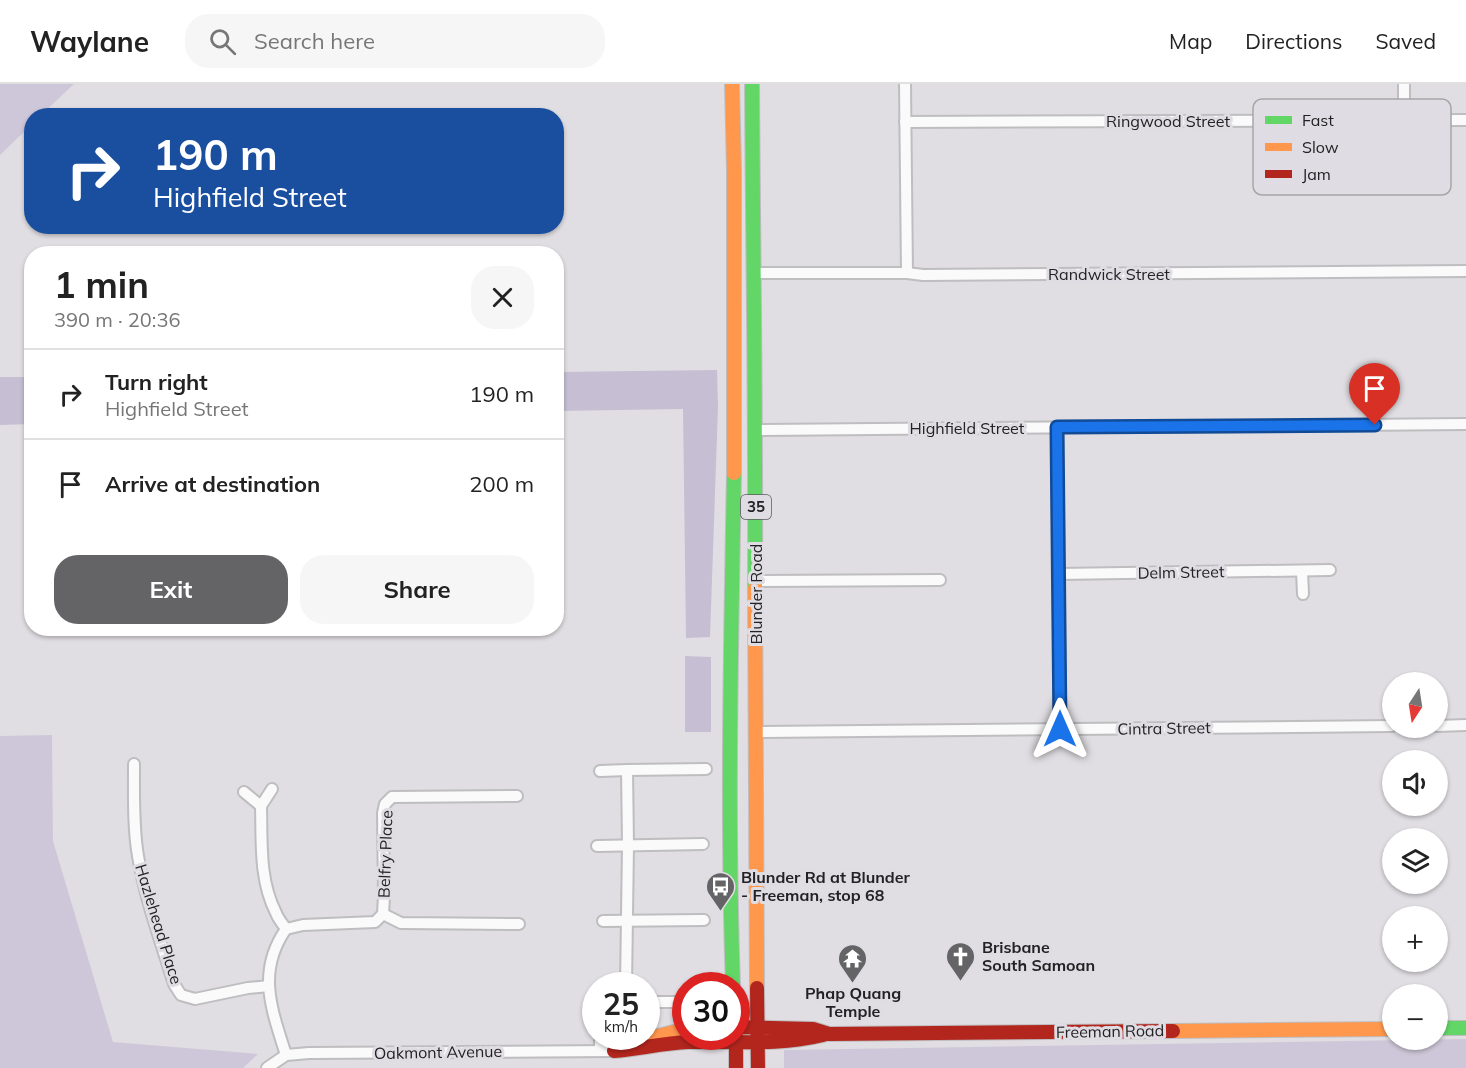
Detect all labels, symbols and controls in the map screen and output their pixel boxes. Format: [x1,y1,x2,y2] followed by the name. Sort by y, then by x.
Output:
[185,14,605,68] search box
[30,24,149,59] text: Waylane
[206,25,239,58] icon: search
[254,27,375,55] text: Search here
[1169,28,1212,54] text: Map
[1245,28,1342,54] text: Directions
[1375,28,1436,54] text: Saved
[1253,99,1451,195] legend
[1302,110,1334,130] text: Fast
[1106,111,1230,131] street label: Ringwood Street
[153,128,278,181] text: 190 m
[54,132,132,210] icon: right
[1302,137,1339,157] text: Slow
[1302,164,1331,184] text: Jam
[153,180,347,214] text: Highfield Street
[54,262,149,307] text: 1 min
[1048,264,1170,284] street label: Randwick Street
[471,266,534,329] button: close
[54,307,180,332] text: 390 m · 20:36
[1349,363,1400,425] pin
[105,368,208,396] text: Turn right
[1358,372,1391,405] icon: arrive
[54,378,87,411] icon: right
[469,380,534,408] text: 190 m
[105,396,249,421] text: Highfield Street
[910,418,1025,438] street label: Highfield Street
[54,468,87,501] icon: arrive
[105,470,320,498] text: Arrive at destination
[469,470,534,498] text: 200 m
[741,495,771,519] road number: 35
[746,544,766,644] street label: Blunder Road
[54,555,288,624] button: Exit
[300,555,534,624] button: Share
[1137,561,1225,583] street label: Delm Street
[1382,672,1448,738] north arrow
[1382,672,1448,1050] map controls
[1028,697,1092,761] position arrow
[1117,717,1211,739] street label: Cintra Street
[1382,750,1448,816] button: sound
[373,810,397,898] street label: Belfry Place
[1382,828,1448,894] button: layers
[131,862,187,986] street label: Hazlehead Place
[741,867,911,905] place label: Blunder Rd at Blunder - Freeman, stop 68
[704,870,736,912] bus stop icon: Blunder Rd at Blunder - Freeman, stop 68
[1382,906,1448,972] button: +
[982,937,1095,975] place label: Brisbane South Samoan
[945,940,977,982] church icon: Brisbane South Samoan
[837,942,869,984] temple icon: Phap Quang Temple
[672,972,750,1050] speed limit sign: 30
[805,983,901,1021] place label: Phap Quang Temple
[1382,984,1448,1050] button: −
[603,985,639,1023] text: 25
[604,1017,638,1036] text: km/h
[1056,1020,1164,1042] street label: Freeman Road
[374,1041,502,1063] street label: Oakmont Avenue

